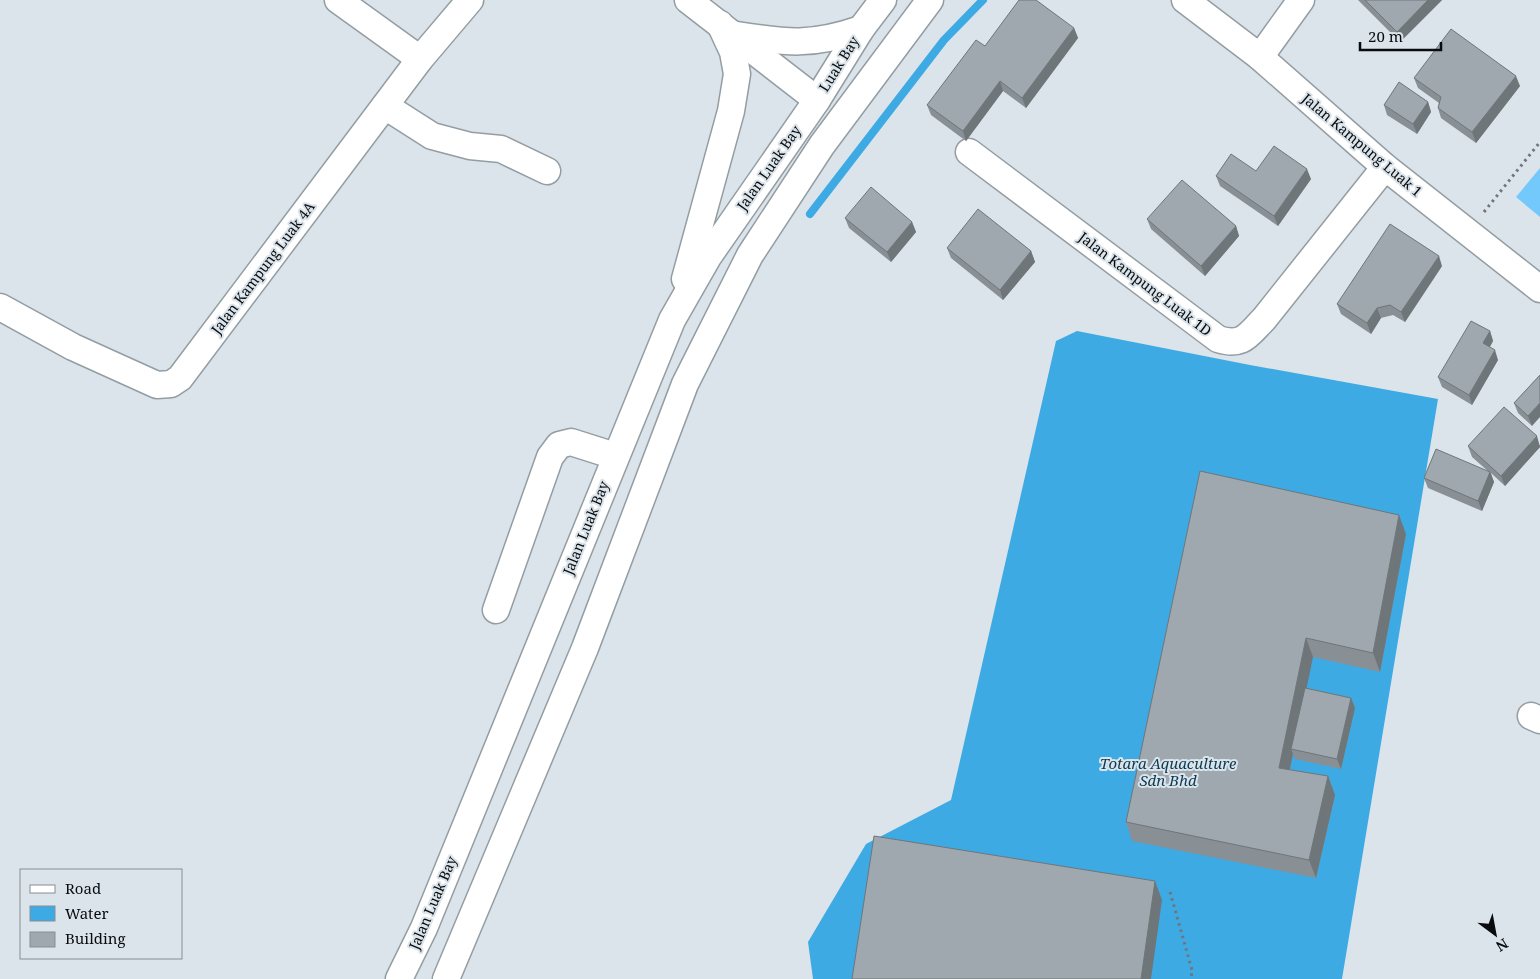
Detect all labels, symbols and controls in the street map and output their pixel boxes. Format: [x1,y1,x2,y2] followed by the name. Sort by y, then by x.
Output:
[1360,20,1441,52] scale bar
[1368,26,1403,46] text: 20 m
[814,32,863,95] street label: Luak Bay
[1297,88,1426,201] street label: Jalan Kampung Luak 1
[732,121,805,215] street label: Jalan Luak Bay
[206,197,319,339] street label: Jalan Kampung Luak 4A
[1074,227,1216,340] street label: Jalan Kampung Luak 1D
[558,478,613,579] street label: Jalan Luak Bay
[1100,753,1237,790] water label: Totara Aquaculture Sdn Bhd
[404,853,461,953] street label: Jalan Luak Bay
[20,869,182,959] legend
[65,878,101,898] text: Road
[65,903,108,923] text: Water
[1470,909,1520,959] north arrow
[65,928,126,948] text: Building
[1492,934,1512,956] text: N

